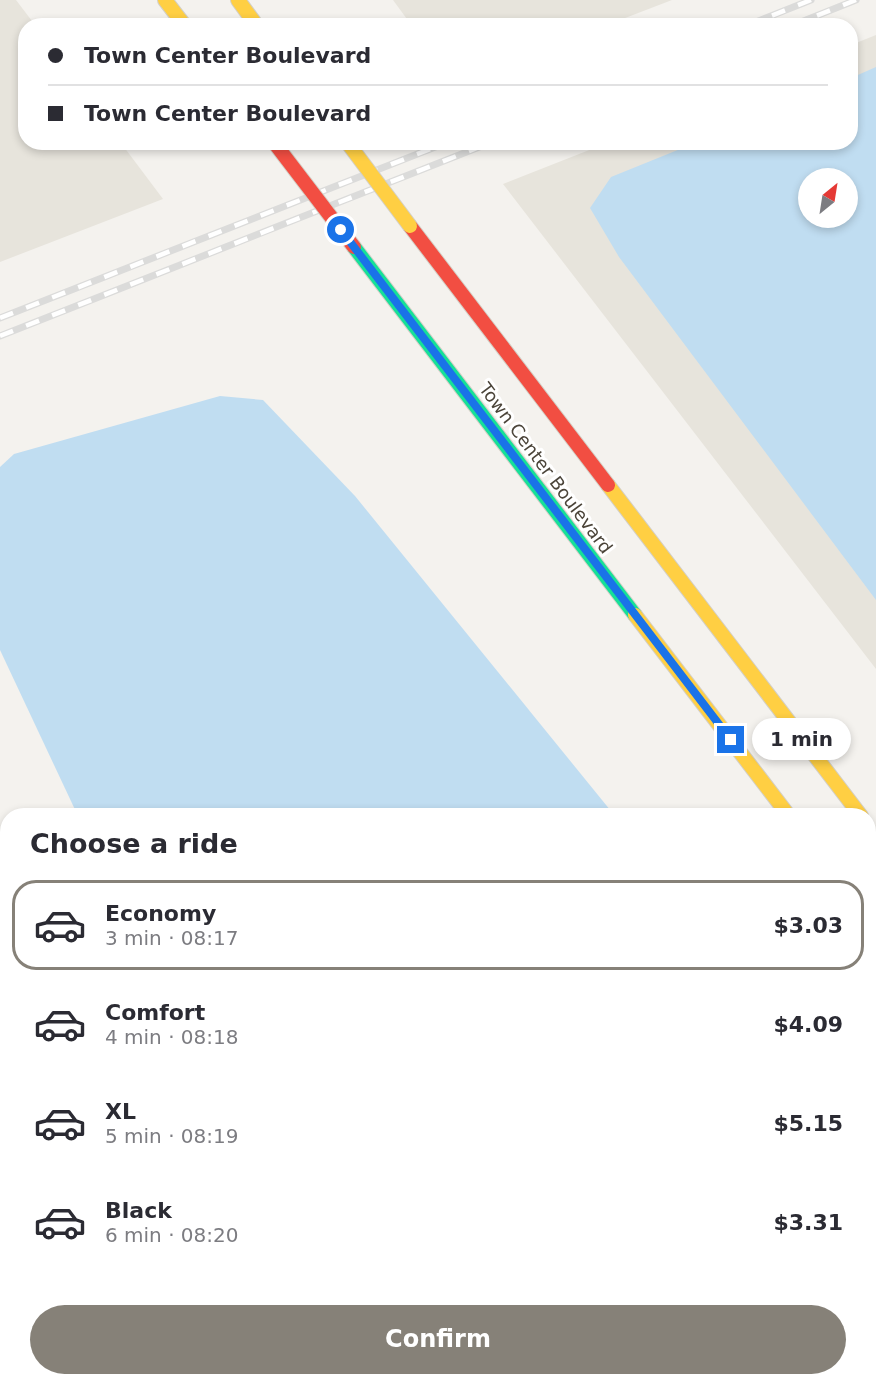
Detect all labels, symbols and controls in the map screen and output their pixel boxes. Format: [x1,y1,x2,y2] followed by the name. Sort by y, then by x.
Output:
[84,43,371,68] text: Town Center Boulevard
[84,101,371,126] text: Town Center Boulevard
[798,168,858,228] north arrow
[798,168,858,228] map controls
[327,216,354,243] route start
[474,378,617,557] street label: Town Center Boulevard
[752,719,851,761] callout: 1 min
[717,726,744,753] route end
[770,727,833,751] text: 1 min
[30,828,238,859] text: Choose a ride
[33,898,87,952] icon: car
[105,901,216,926] text: Economy
[773,913,843,938] text: $3.03
[105,926,239,950] text: 3 min · 08:17
[33,997,87,1051] icon: car
[105,1000,205,1025] text: Comfort
[773,1012,843,1037] text: $4.09
[105,1025,239,1049] text: 4 min · 08:18
[33,1096,87,1150] icon: car
[105,1099,136,1124] text: XL
[773,1111,843,1136] text: $5.15
[105,1124,239,1148] text: 5 min · 08:19
[33,1195,87,1249] icon: car
[105,1198,172,1223] text: Black
[773,1210,843,1235] text: $3.31
[105,1223,239,1247] text: 6 min · 08:20
[30,1305,846,1374] button: Confirm

